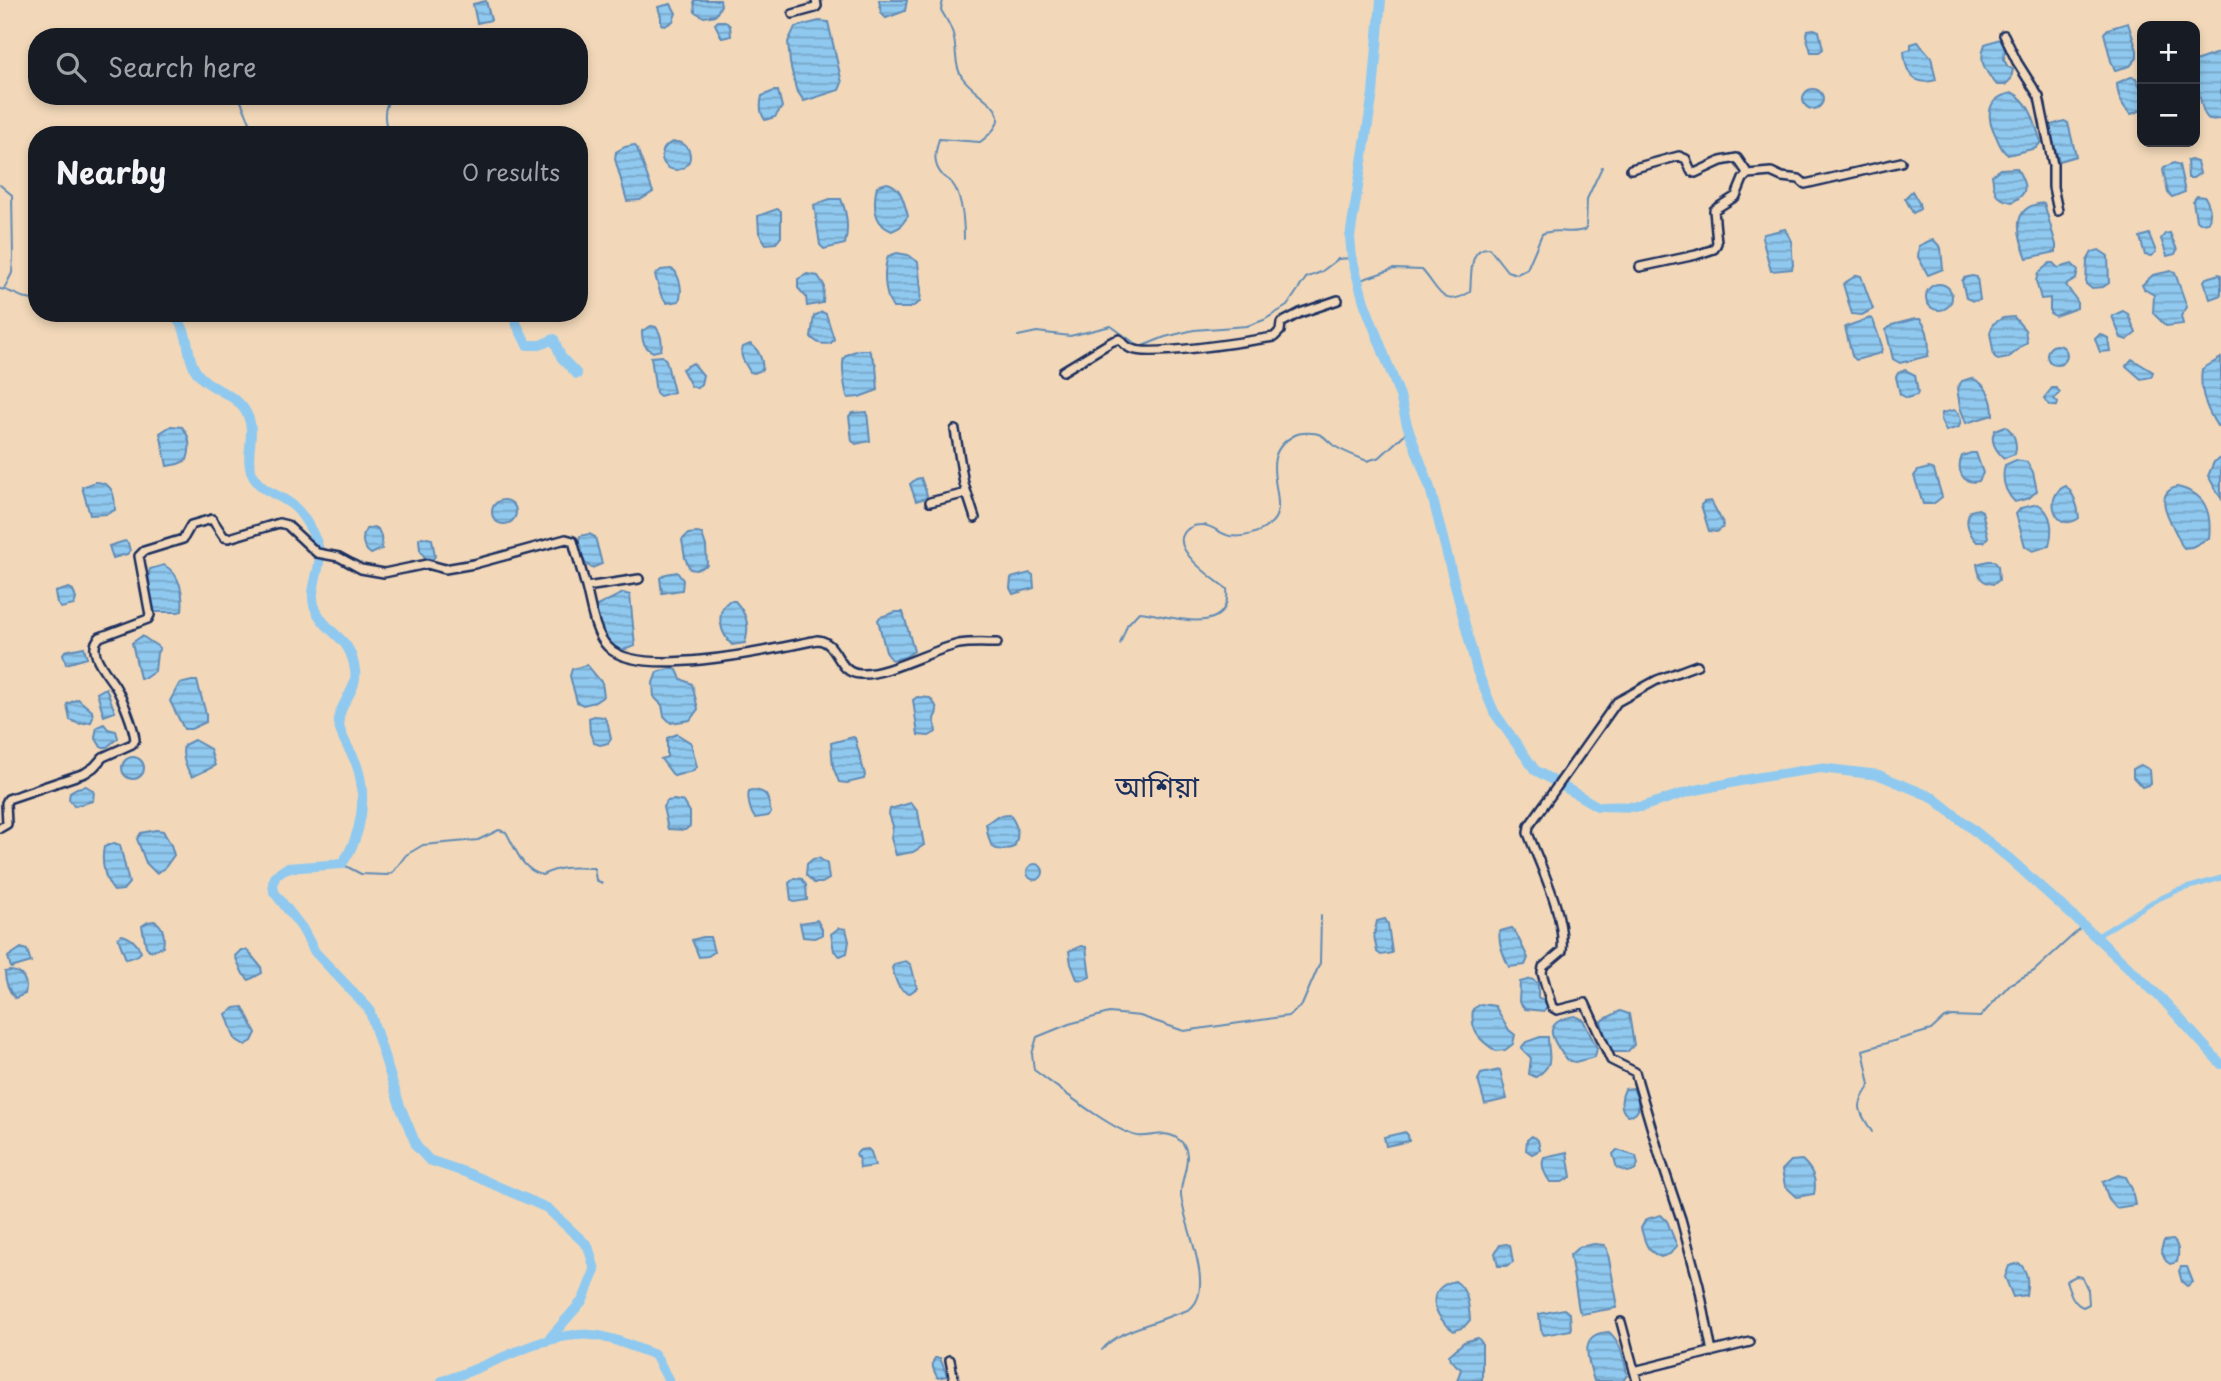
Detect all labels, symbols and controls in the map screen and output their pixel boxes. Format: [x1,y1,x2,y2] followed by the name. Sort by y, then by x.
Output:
[2137,21,2200,147] map controls
[2137,21,2200,84] button: +
[28,28,588,105] search box
[108,47,257,86] text: Search here
[52,48,90,86] icon: search
[2137,84,2200,147] button: −
[56,149,166,194] text: Nearby
[462,154,560,189] text: 0 results
[1114,764,1200,807] district label: আশিয়া

